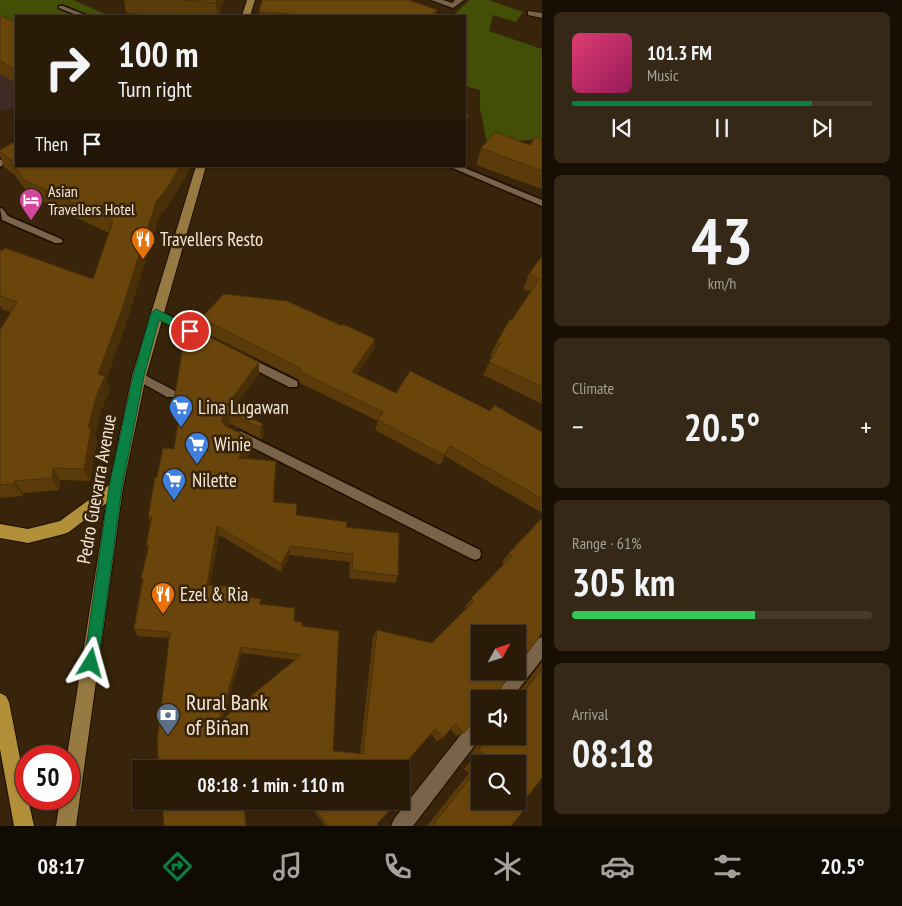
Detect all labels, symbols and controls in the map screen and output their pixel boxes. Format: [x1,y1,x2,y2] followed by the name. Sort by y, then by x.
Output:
[118,31,199,77] text: 100 m
[35,35,100,100] icon: right
[647,41,712,65] text: 101.3 FM
[647,65,679,85] text: Music
[118,75,192,103] text: Turn right
[608,114,636,142] icon: previous
[708,114,736,142] icon: pause
[808,114,836,142] icon: next
[78,130,106,158] icon: arrive
[35,132,68,156] text: Then
[48,181,135,219] place label: Asian Travellers Hotel
[18,187,44,221] hotel icon: Asian Travellers Hotel
[691,198,753,282] text: 43
[130,226,156,260] restaurant icon: Travellers Resto
[160,227,263,251] place label: Travellers Resto
[708,273,736,293] text: km/h
[169,310,211,352] pin
[176,317,204,345] icon: arrive
[572,378,614,398] text: Climate
[168,394,194,428] supermarket icon: Lina Lugawan
[198,395,289,419] place label: Lina Lugawan
[684,402,760,451] text: 20.5°
[572,408,584,445] text: −
[860,408,872,445] text: +
[71,412,121,566] street label: Pedro Guevarra Avenue
[184,431,210,465] supermarket icon: Winie
[214,432,251,456] place label: Winie
[161,467,187,501] supermarket icon: Nilette
[192,468,237,492] place label: Nilette
[572,533,641,553] text: Range · 61%
[572,557,675,606] text: 305 km
[150,581,176,615] restaurant icon: Ezel & Ria
[180,582,248,606] place label: Ezel & Ria
[471,625,526,680] north arrow
[471,625,526,810] map controls
[64,636,116,688] position arrow
[186,688,269,741] place label: Rural Bank of Biñan
[471,690,526,745] button: sound
[155,702,181,736] bank icon: Rural Bank of Biñan
[572,704,608,724] text: Arrival
[572,728,654,777] text: 08:18
[15,745,80,810] speed limit sign: 50
[471,755,526,810] button: search
[198,773,344,797] text: 08:18 · 1 min · 110 m
[160,849,195,884] icon: directions
[270,849,305,884] icon: music
[380,849,415,884] icon: phone
[490,849,525,884] icon: climate
[600,849,635,884] icon: car
[710,849,745,884] icon: filters
[38,852,85,880] text: 08:17
[820,852,864,880] text: 20.5°

